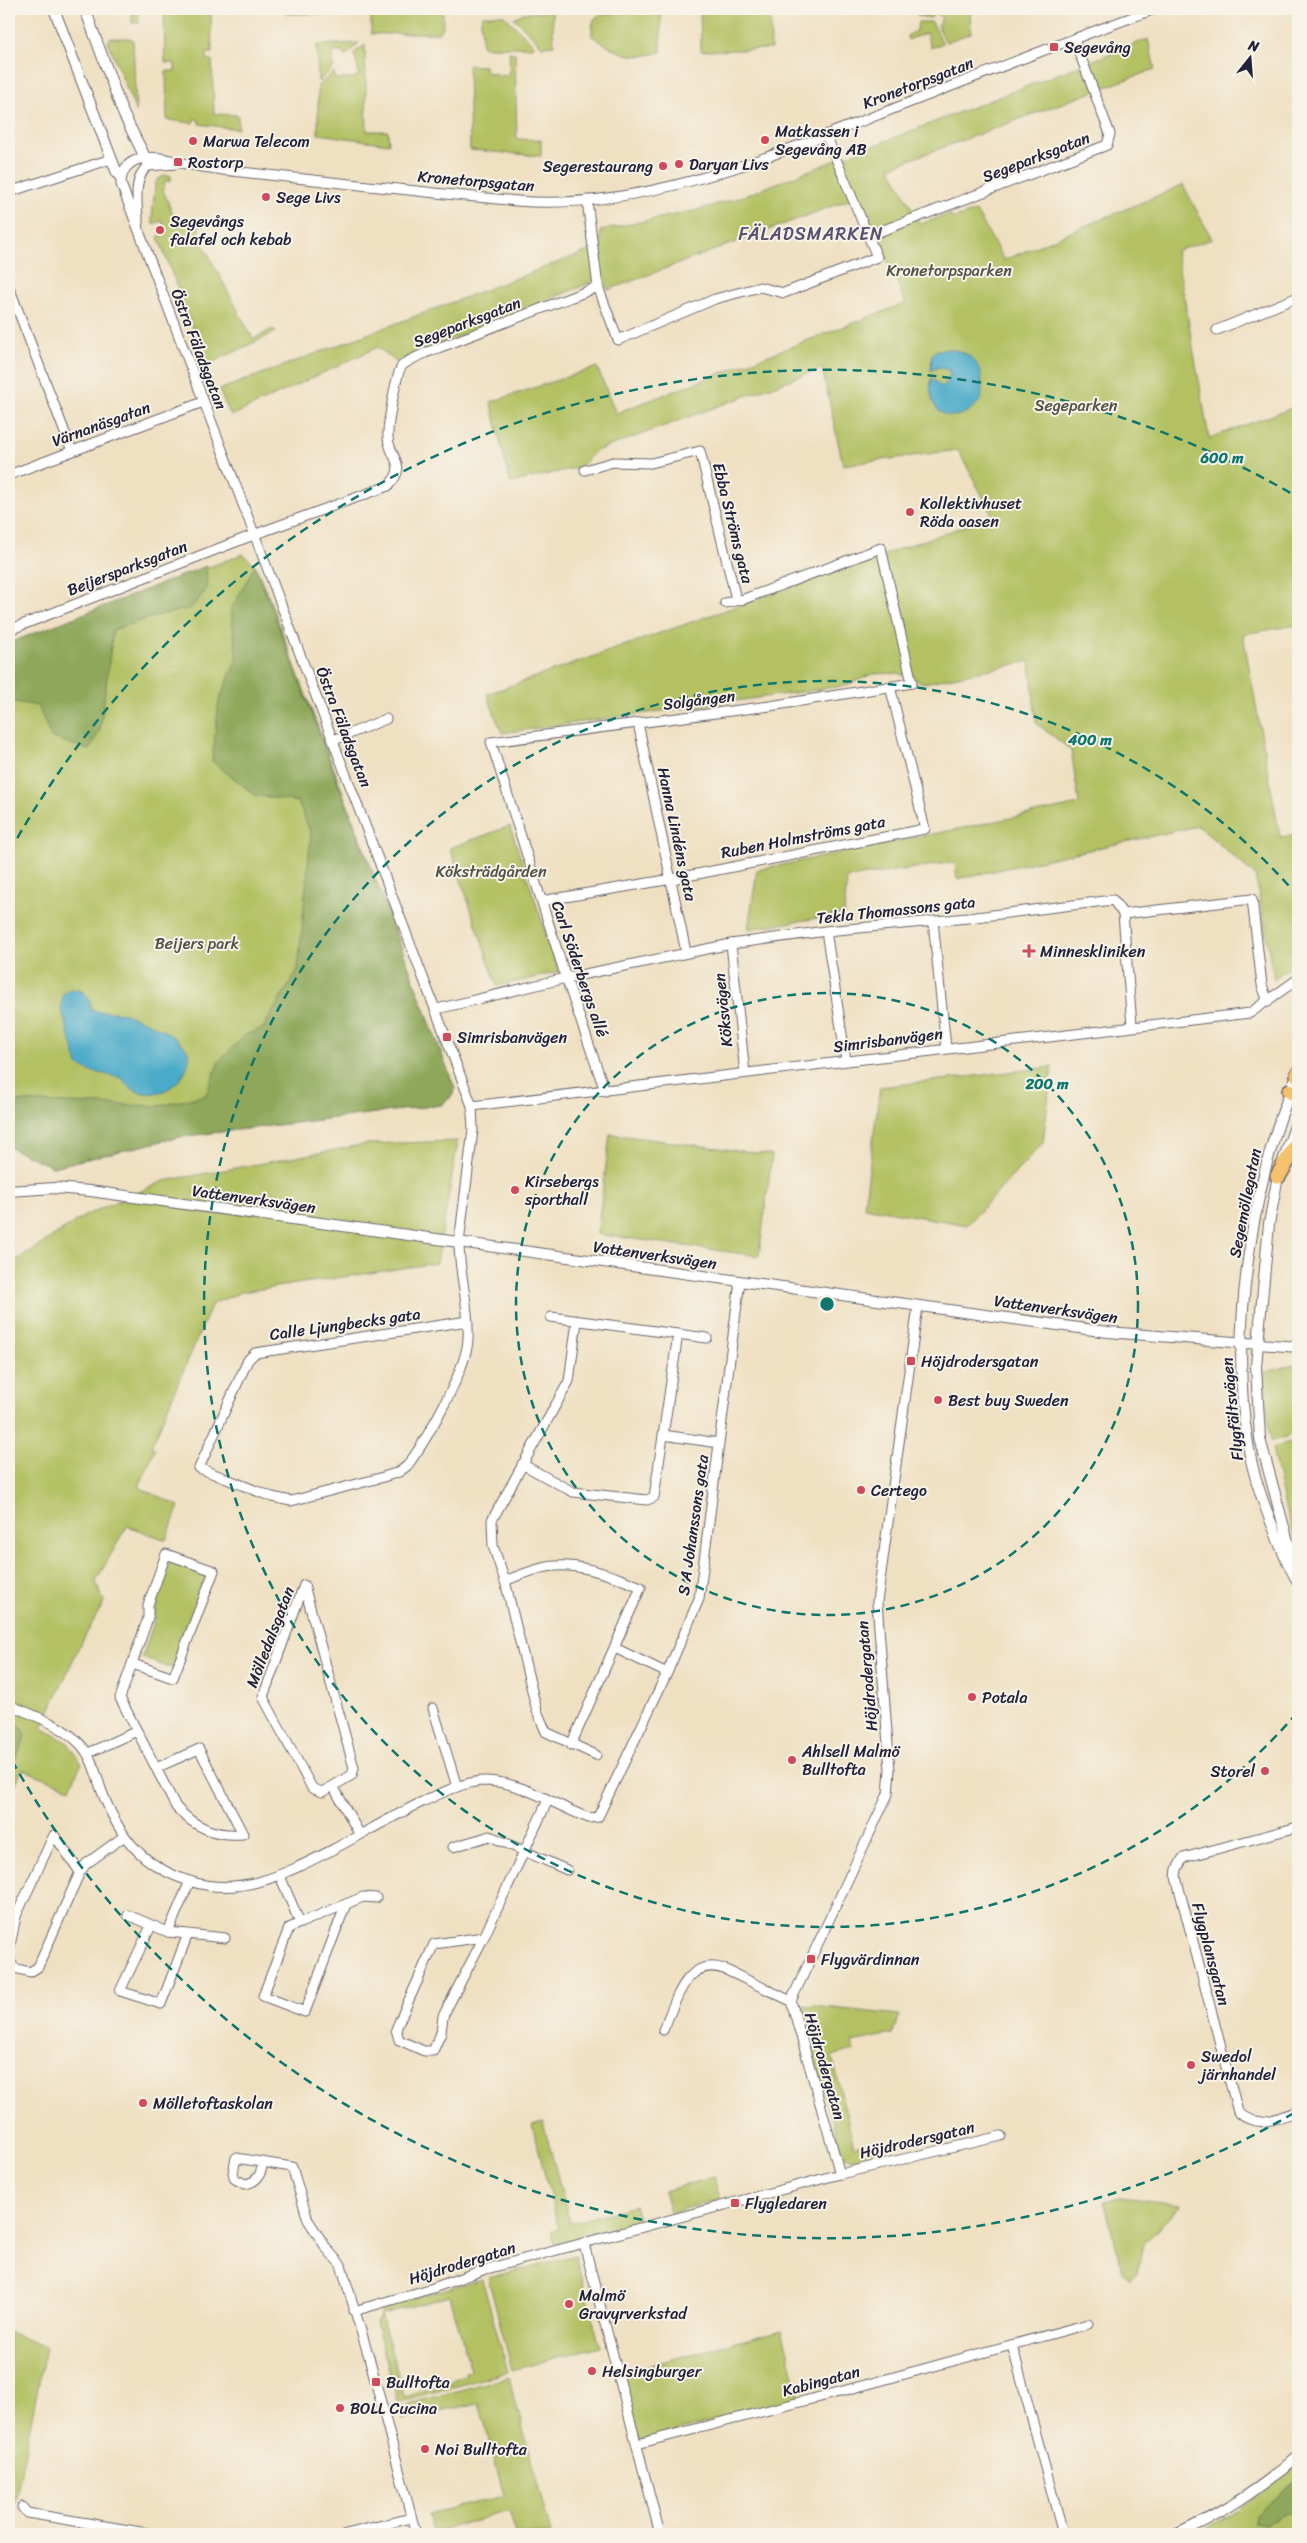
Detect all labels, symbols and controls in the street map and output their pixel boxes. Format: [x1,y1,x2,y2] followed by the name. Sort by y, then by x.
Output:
[1224,32,1274,82] north arrow
[1244,32,1262,60] text: N
[1064,33,1131,62] place label: Segevång
[1048,41,1060,53] marker: Segevång
[858,48,978,118] street label: Kronetorpsgatan
[775,117,867,164] place label: Matkassen i Segevång AB
[978,123,1094,191] street label: Segeparksgatan
[203,127,310,156] place label: Marwa Telecom
[759,134,771,146] marker: Matkassen i Segevång AB
[187,135,199,147] marker: Marwa Telecom
[188,148,244,177] place label: Rostorp
[689,150,770,179] place label: Daryan Livs
[543,152,653,181] place label: Segerestaurang
[172,156,184,168] marker: Rostorp
[673,158,685,170] marker: Daryan Livs
[657,160,669,172] marker: Segerestaurang
[416,161,536,201] street label: Kronetorpsgatan
[276,183,341,212] place label: Sege Livs
[260,191,272,203] marker: Sege Livs
[170,207,292,254] place label: Segevångs falafel och kebab
[738,218,884,250] district label: FÄLADSMARKEN
[154,224,166,236] marker: Segevångs falafel och kebab
[886,256,1012,285] park label: Kronetorpsparken
[163,284,236,414] street label: Östra Fäladsgatan
[409,288,525,356] street label: Segeparksgatan
[1035,391,1118,420] park label: Segeparken
[48,393,155,455] street label: Värnanäsgatan
[1200,445,1244,471] text: 600 m
[704,459,762,587] street label: Ebba Ströms gata
[920,489,1022,536] place label: Kollektivhuset Röda oasen
[904,506,916,518] marker: Kollektivhuset Röda oasen
[63,532,192,604] street label: Beijersparksgatan
[308,662,381,792] street label: Östra Fäladsgatan
[661,681,737,719] street label: Solgången
[1067,727,1112,753] text: 400 m
[649,764,706,905] street label: Hanna Lindéns gata
[718,807,889,867] street label: Ruben Holmströms gata
[435,857,547,886] park label: Köksträdgården
[815,887,977,933] street label: Tekla Thomassons gata
[543,897,617,1041] street label: Carl Söderbergs allé
[155,929,239,958] park label: Beijers park
[1040,937,1146,966] place label: Minneskliniken
[1022,944,1036,958] marker: Minneskliniken
[705,971,741,1048] street label: Köksvägen
[832,1019,945,1061] street label: Simrisbanvägen
[457,1023,568,1052] place label: Simrisbanvägen
[441,1031,453,1043] marker: Simrisbanvägen
[1024,1071,1069,1097] text: 200 m
[1220,1145,1270,1260] street label: Segemöllegatan
[524,1167,599,1214] place label: Kirsebergs sporthall
[190,1176,318,1222] street label: Vattenverksvägen
[509,1184,521,1196] marker: Kirsebergs sporthall
[591,1232,719,1278] street label: Vattenverksvägen
[992,1286,1120,1332] street label: Vattenverksvägen
[818,1295,836,1313] centre of rings
[268,1299,422,1349] street label: Calle Ljungbecks gata
[921,1347,1039,1376] place label: Höjdrodersgatan
[905,1355,917,1367] marker: Höjdrodersgatan
[1212,1356,1252,1462] street label: Flygfältsvägen
[948,1386,1069,1415] place label: Best buy Sweden
[932,1394,944,1406] marker: Best buy Sweden
[669,1452,717,1597] street label: S A Johanssons gata
[871,1476,927,1505] place label: Certego
[855,1484,867,1496] marker: Certego
[237,1582,303,1692] street label: Mölledalsgatan
[848,1619,886,1732] street label: Höjdrodergatan
[982,1683,1027,1712] place label: Potala
[966,1691,978,1703] marker: Potala
[801,1737,900,1784] place label: Ahlsell Malmö Bulltofta
[786,1754,798,1766] marker: Ahlsell Malmö Bulltofta
[1210,1757,1255,1786] place label: Storel
[1259,1765,1271,1777] marker: Storel
[1183,1899,1239,2009] street label: Flygplansgatan
[821,1945,920,1974] place label: Flygvärdinnan
[805,1953,817,1965] marker: Flygvärdinnan
[796,2009,854,2124] street label: Höjdrodergatan
[1197,2042,1276,2089] place label: Swedol järnhandel
[1185,2059,1197,2071] marker: Swedol järnhandel
[153,2089,273,2118] place label: Mölletoftaskolan
[137,2097,149,2109] marker: Mölletoftaskolan
[857,2113,978,2167] street label: Höjdrodersgatan
[745,2189,827,2218] place label: Flygledaren
[729,2197,741,2209] marker: Flygledaren
[405,2233,520,2293] street label: Höjdrodergatan
[579,2281,688,2328] place label: Malmö Gravyrverkstad
[563,2298,575,2310] marker: Malmö Gravyrverkstad
[602,2357,703,2386] place label: Helsingburger
[779,2357,863,2405] street label: Kabingatan
[586,2365,598,2377] marker: Helsingburger
[386,2368,450,2397] place label: Bulltofta
[370,2376,382,2388] marker: Bulltofta
[350,2394,437,2423] place label: BOLL Cucina
[334,2402,346,2414] marker: BOLL Cucina
[435,2435,528,2464] place label: Noi Bulltofta
[419,2443,431,2455] marker: Noi Bulltofta

